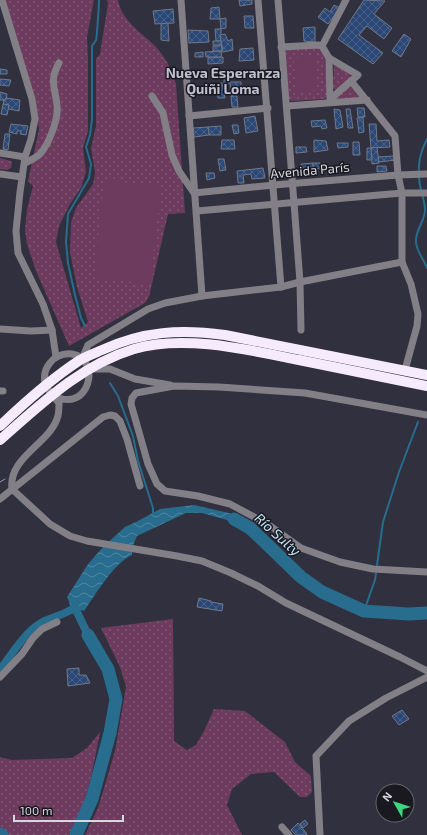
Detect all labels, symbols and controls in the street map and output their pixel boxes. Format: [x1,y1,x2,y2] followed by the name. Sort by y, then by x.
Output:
[166,64,280,98] district label: Nueva Esperanza Quiñi Loma
[270,159,350,181] street label: Avenida París
[252,509,305,559] water label: Río Sulty
[375,783,415,823] north arrow
[379,789,394,804] text: N
[14,797,123,823] scale bar
[20,803,52,817] text: 100 m

